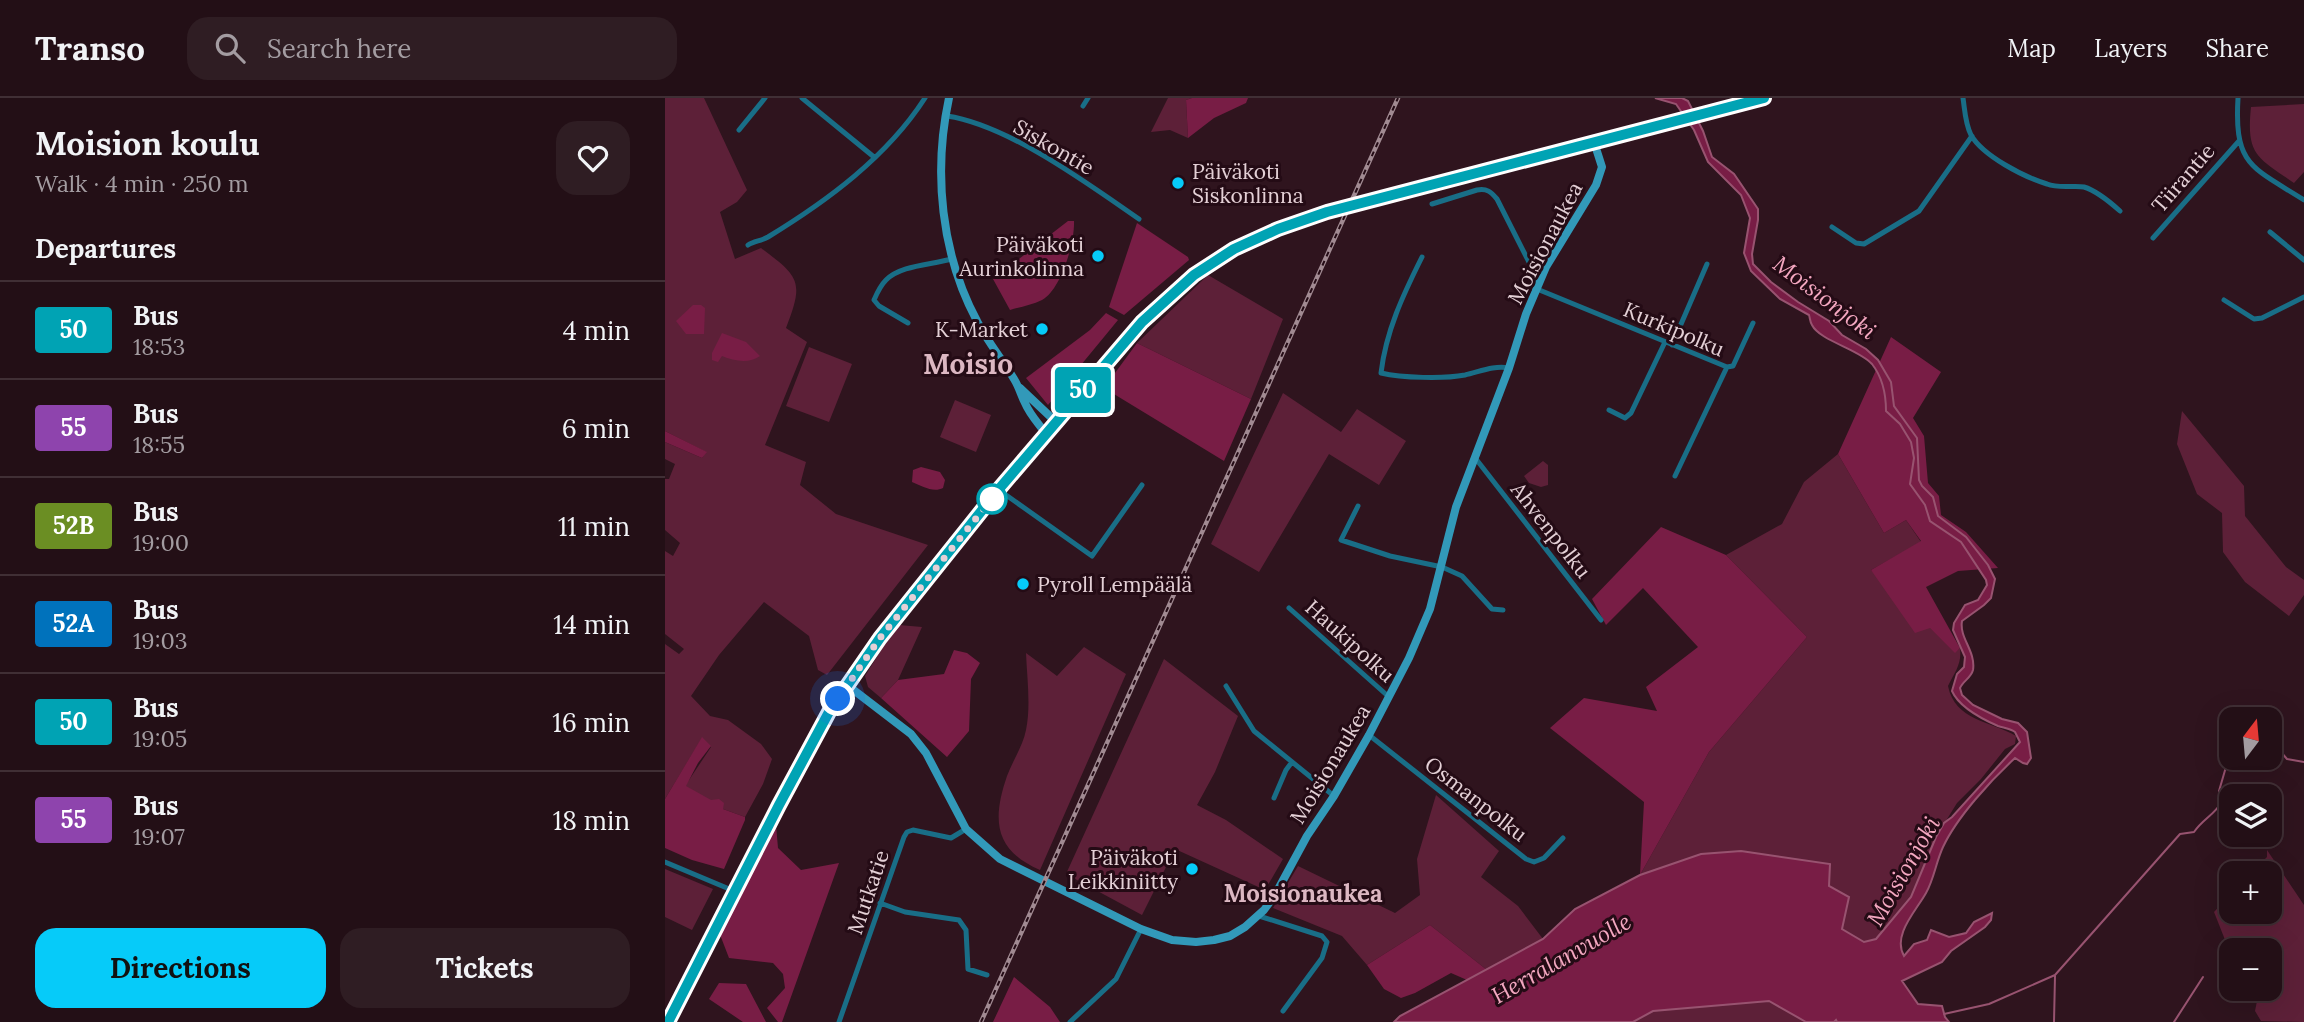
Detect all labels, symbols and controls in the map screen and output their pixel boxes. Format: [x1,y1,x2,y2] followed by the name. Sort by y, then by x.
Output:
[187,17,677,80] search box
[35,27,145,69] text: Transo
[211,29,249,67] icon: search
[267,32,411,65] text: Search here
[2007,33,2056,64] text: Map
[2094,33,2167,64] text: Layers
[2205,33,2269,64] text: Share
[1009,113,1099,181] street label: Siskontie
[556,121,630,195] button: heart
[35,122,260,164] text: Moision koulu
[2146,138,2220,218] street label: Tiirantie
[1192,158,1304,209] place label: Päiväkoti Siskonlinna
[35,169,248,198] text: Walk · 4 min · 250 m
[1170,175,1186,191] marker: Päiväkoti Siskonlinna
[1502,177,1589,309] street label: Moisionaukea
[958,231,1084,282] place label: Päiväkoti Aurinkolinna
[35,232,176,265] text: Departures
[1090,248,1106,264] marker: Päiväkoti Aurinkolinna
[1768,249,1883,346] water label: Moisionjoki
[1619,296,1729,362] street label: Kurkipolku
[133,299,179,332] text: Bus
[59,314,88,345] text: 50
[563,314,630,347] text: 4 min
[935,316,1029,343] place label: K-Market
[1034,321,1050,337] marker: K-Market
[133,332,185,361] text: 18:53
[923,346,1013,382] district label: Moisio
[1051,367,1115,413] line badge: 50
[1069,374,1097,405] text: 50
[133,397,179,430] text: Bus
[61,412,86,443] text: 55
[562,412,630,445] text: 6 min
[133,430,185,459] text: 18:55
[1504,476,1597,583] street label: Ahvenpolku
[977,484,1007,514] unlabelled marker
[133,495,179,528] text: Bus
[53,510,94,541] text: 52B
[558,510,630,543] text: 11 min
[133,528,189,557] text: 19:00
[1037,571,1193,598] place label: Pyroll Lempäälä
[1015,576,1031,592] marker: Pyroll Lempäälä
[133,593,179,626] text: Bus
[1300,594,1400,688] street label: Haukipolku
[53,608,94,639] text: 52A
[553,608,630,641] text: 14 min
[133,626,188,655] text: 19:03
[820,681,855,716] your location
[133,691,179,724] text: Bus
[1284,699,1376,829] street label: Moisionaukea
[59,706,88,737] text: 50
[552,706,630,739] text: 16 min
[2219,707,2282,770] north arrow
[2219,707,2282,1001] map controls
[133,724,187,753] text: 19:05
[1419,750,1533,848] street label: Osmanpolku
[2219,784,2282,847] button: layers
[133,789,179,822] text: Bus
[61,804,86,835] text: 55
[553,804,630,837] text: 18 min
[1860,811,1946,931] water label: Moisionjoki
[133,822,185,851] text: 19:07
[1068,844,1178,895] place label: Päiväkoti Leikkiniitty
[841,846,895,938] street label: Mutkatie
[1184,861,1200,877] marker: Päiväkoti Leikkiniitty
[2219,861,2282,924] button: +
[1223,878,1383,909] district label: Moisionaukea
[1486,906,1636,1010] water label: Herralanvuolle
[35,928,326,1008] button: Directions
[340,928,630,1008] button: Tickets
[2219,938,2282,1001] button: −

